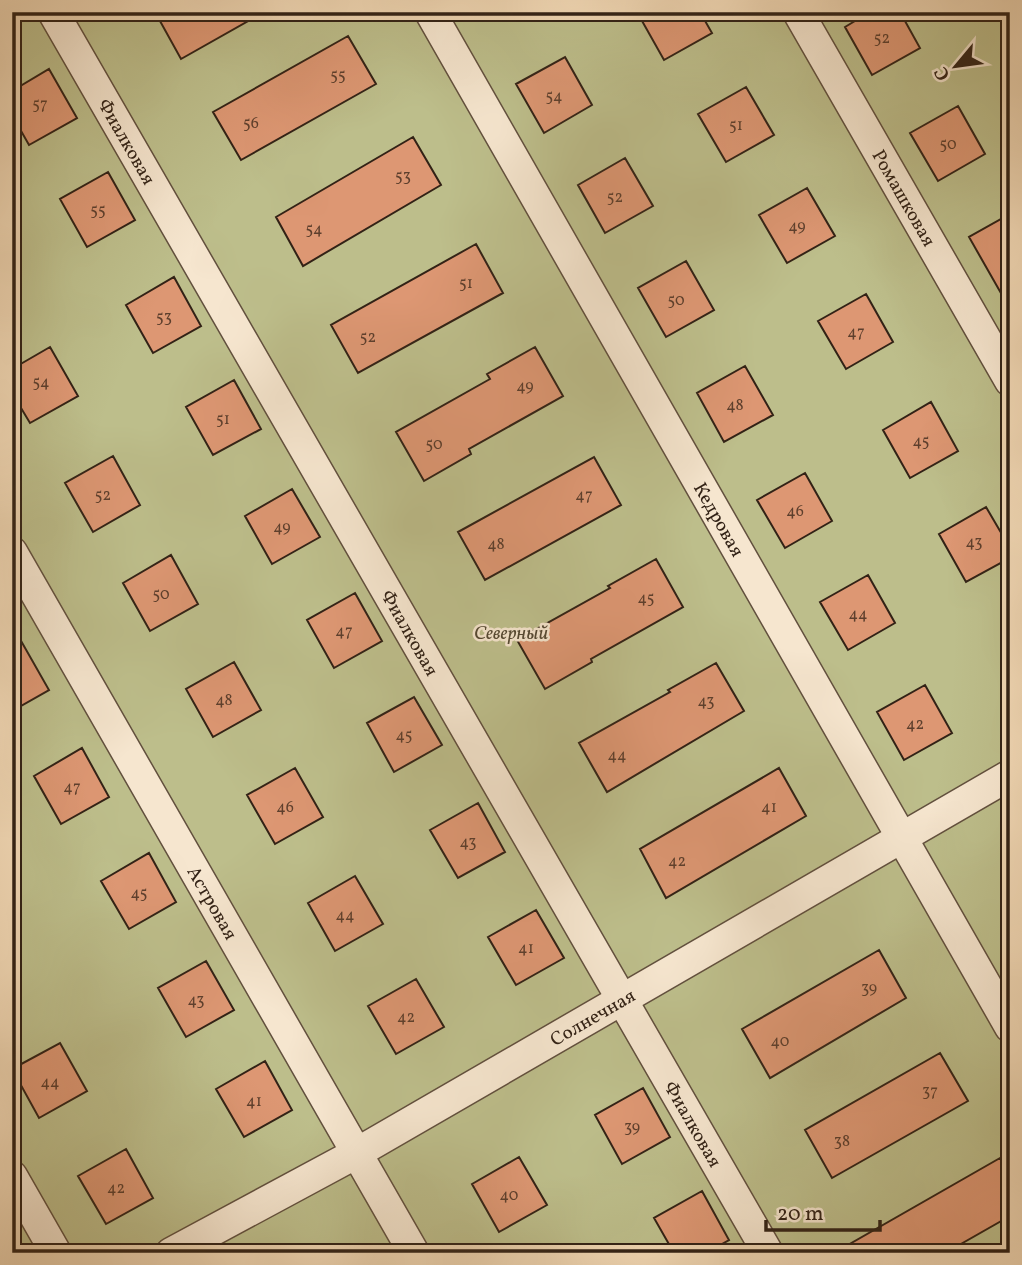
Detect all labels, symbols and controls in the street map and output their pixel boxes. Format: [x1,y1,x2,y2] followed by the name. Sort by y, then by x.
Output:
[874,28,890,50] house number: 52
[920,32,990,102] north arrow
[929,62,957,85] text: С
[330,65,346,87] house number: 55
[545,86,563,108] house number: 54
[32,94,48,116] house number: 57
[91,94,161,190] street label: Фиалковая
[243,113,259,135] house number: 56
[729,115,743,137] house number: 51
[940,134,957,156] house number: 50
[865,145,941,252] street label: Ромашковая
[395,166,411,188] house number: 53
[607,187,623,209] house number: 52
[90,200,106,222] house number: 55
[788,216,806,238] house number: 49
[305,219,323,241] house number: 54
[459,273,473,295] house number: 51
[668,290,685,312] house number: 50
[156,307,172,329] house number: 53
[847,322,865,344] house number: 47
[360,327,376,349] house number: 52
[32,372,50,394] house number: 54
[516,376,534,398] house number: 49
[726,395,744,417] house number: 48
[216,409,230,431] house number: 51
[913,431,929,453] house number: 45
[426,434,443,456] house number: 50
[686,478,750,562] street label: Кедровая
[95,485,111,507] house number: 52
[575,485,593,507] house number: 47
[786,501,804,523] house number: 46
[273,517,291,539] house number: 49
[965,532,983,554] house number: 43
[487,534,505,556] house number: 48
[153,584,170,606] house number: 50
[374,585,444,681] street label: Фиалковая
[638,588,654,610] house number: 45
[848,604,868,626] house number: 44
[335,621,353,643] house number: 47
[474,621,548,647] park label: Северный
[215,690,233,712] house number: 48
[697,691,715,713] house number: 43
[906,714,924,736] house number: 42
[396,725,412,747] house number: 45
[607,745,627,767] house number: 44
[63,777,81,799] house number: 47
[276,797,294,819] house number: 46
[761,797,777,819] house number: 41
[459,832,477,854] house number: 43
[668,851,686,873] house number: 42
[180,862,243,945] street label: Астровая
[131,883,147,905] house number: 45
[335,905,355,927] house number: 44
[518,938,534,960] house number: 41
[861,978,877,1000] house number: 39
[546,983,641,1053] street label: Солнечная
[187,990,205,1012] house number: 43
[397,1007,415,1029] house number: 42
[771,1031,789,1053] house number: 40
[40,1072,60,1094] house number: 44
[657,1077,727,1173] street label: Фиалковая
[922,1081,938,1103] house number: 37
[246,1091,262,1113] house number: 41
[624,1117,640,1139] house number: 39
[834,1131,850,1153] house number: 38
[107,1178,125,1200] house number: 42
[500,1185,518,1207] house number: 40
[766,1188,880,1232] scale bar
[777,1200,823,1229] text: 20 m

